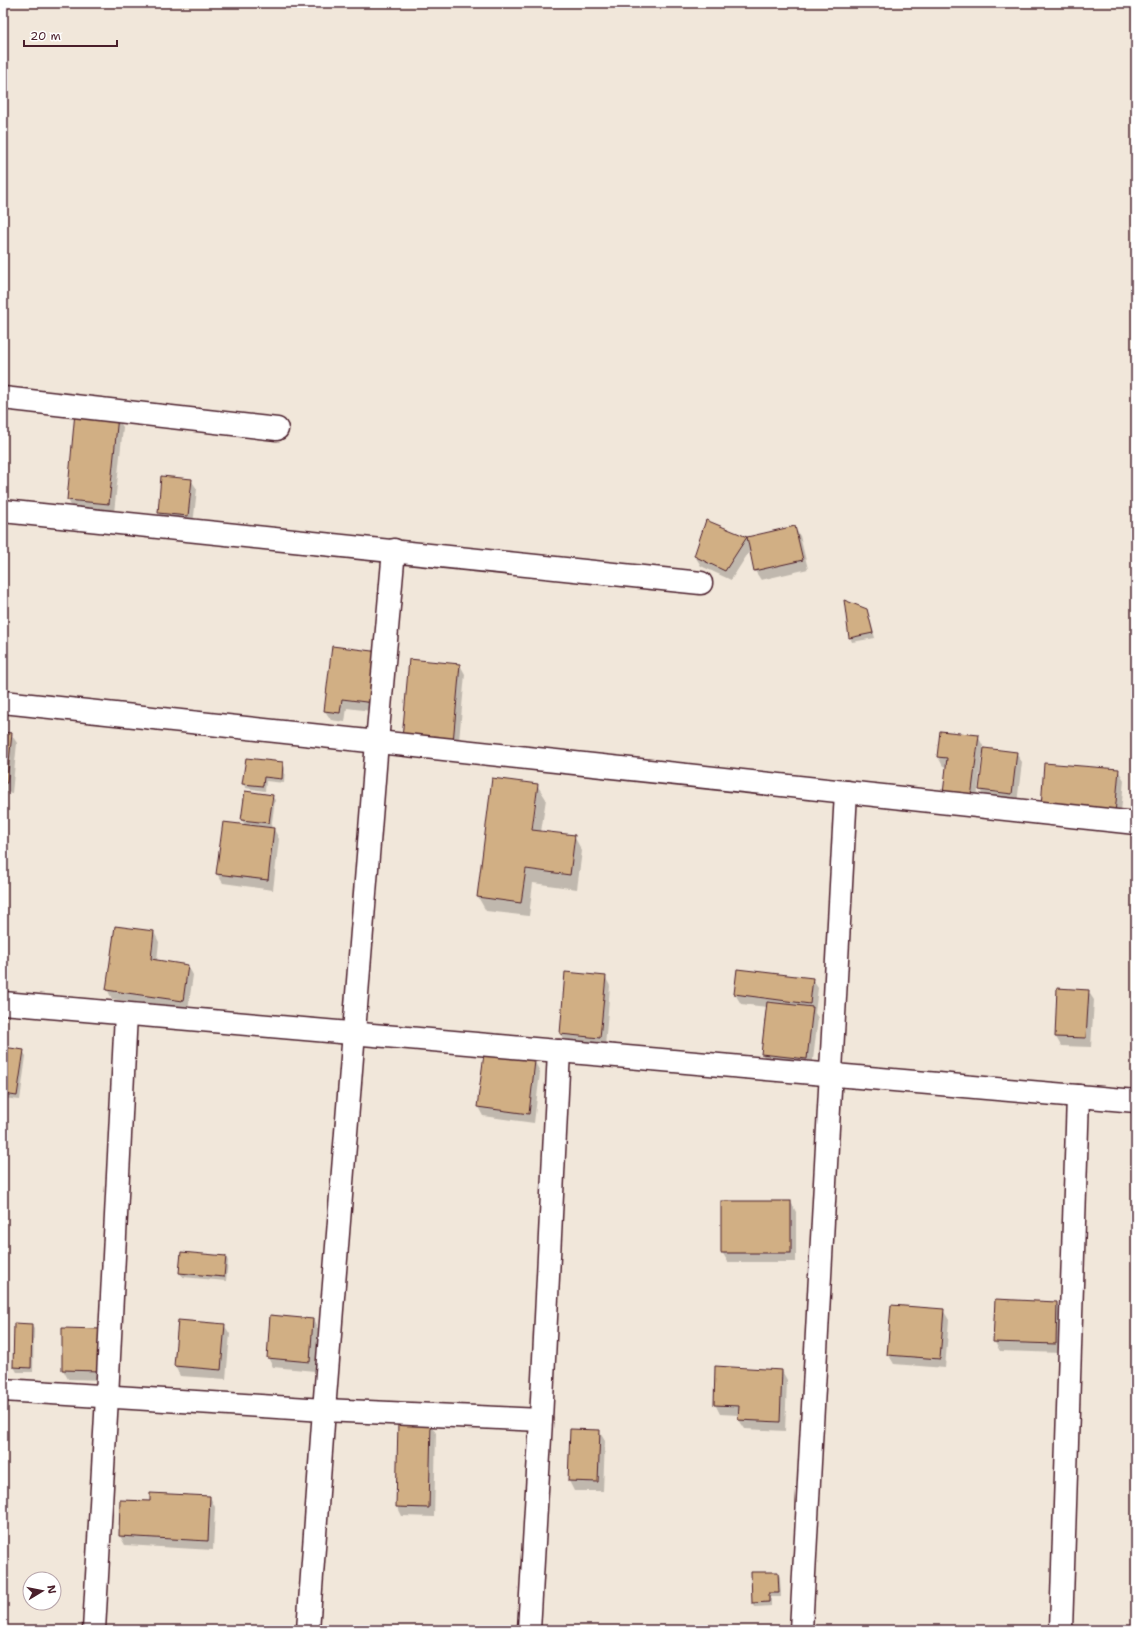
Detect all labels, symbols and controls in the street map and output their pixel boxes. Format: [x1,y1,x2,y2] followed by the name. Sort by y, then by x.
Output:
[24,22,117,48] scale bar
[30,28,61,44] text: 20 m
[22,1571,62,1611] north arrow
[43,1584,60,1595] text: N

